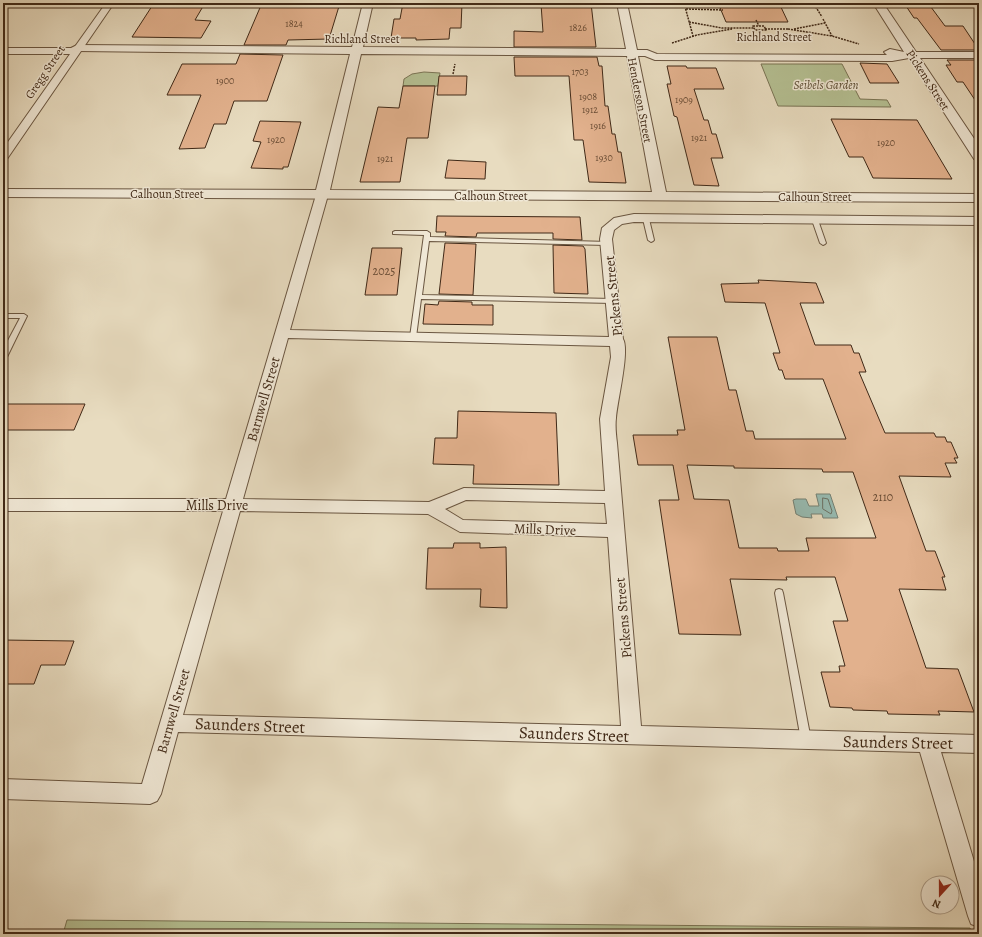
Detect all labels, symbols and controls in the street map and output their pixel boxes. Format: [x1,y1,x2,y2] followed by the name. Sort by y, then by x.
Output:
[285,17,303,30] house number: 1824
[569,21,587,34] house number: 1826
[736,29,812,45] street label: Richland Street
[324,31,400,47] street label: Richland Street
[21,42,69,102] street label: Gregg Street
[902,47,954,113] street label: Pickens Street
[624,56,656,144] street label: Henderson Street
[571,65,589,78] house number: 1703
[216,74,234,87] house number: 1900
[793,77,859,93] park label: Seibels Garden
[579,90,597,103] house number: 1908
[675,93,693,106] house number: 1909
[582,103,598,116] house number: 1912
[590,119,606,132] house number: 1916
[691,131,708,144] house number: 1921
[267,133,285,146] house number: 1920
[877,136,895,149] house number: 1920
[595,151,613,164] house number: 1930
[377,152,394,165] house number: 1921
[130,186,204,202] street label: Calhoun Street
[454,188,528,204] street label: Calhoun Street
[778,189,852,205] street label: Calhoun Street
[600,254,627,337] street label: Pickens Street
[373,263,395,279] house number: 2025
[242,354,285,444] street label: Barnwell Street
[873,489,893,505] house number: 2110
[186,496,248,515] street label: Mills Drive
[514,519,576,540] street label: Mills Drive
[610,576,636,659] street label: Pickens Street
[152,666,195,756] street label: Barnwell Street
[194,712,306,739] street label: Saunders Street
[518,721,630,748] street label: Saunders Street
[843,730,954,755] street label: Saunders Street
[920,875,960,915] north arrow
[930,895,943,912] text: N

